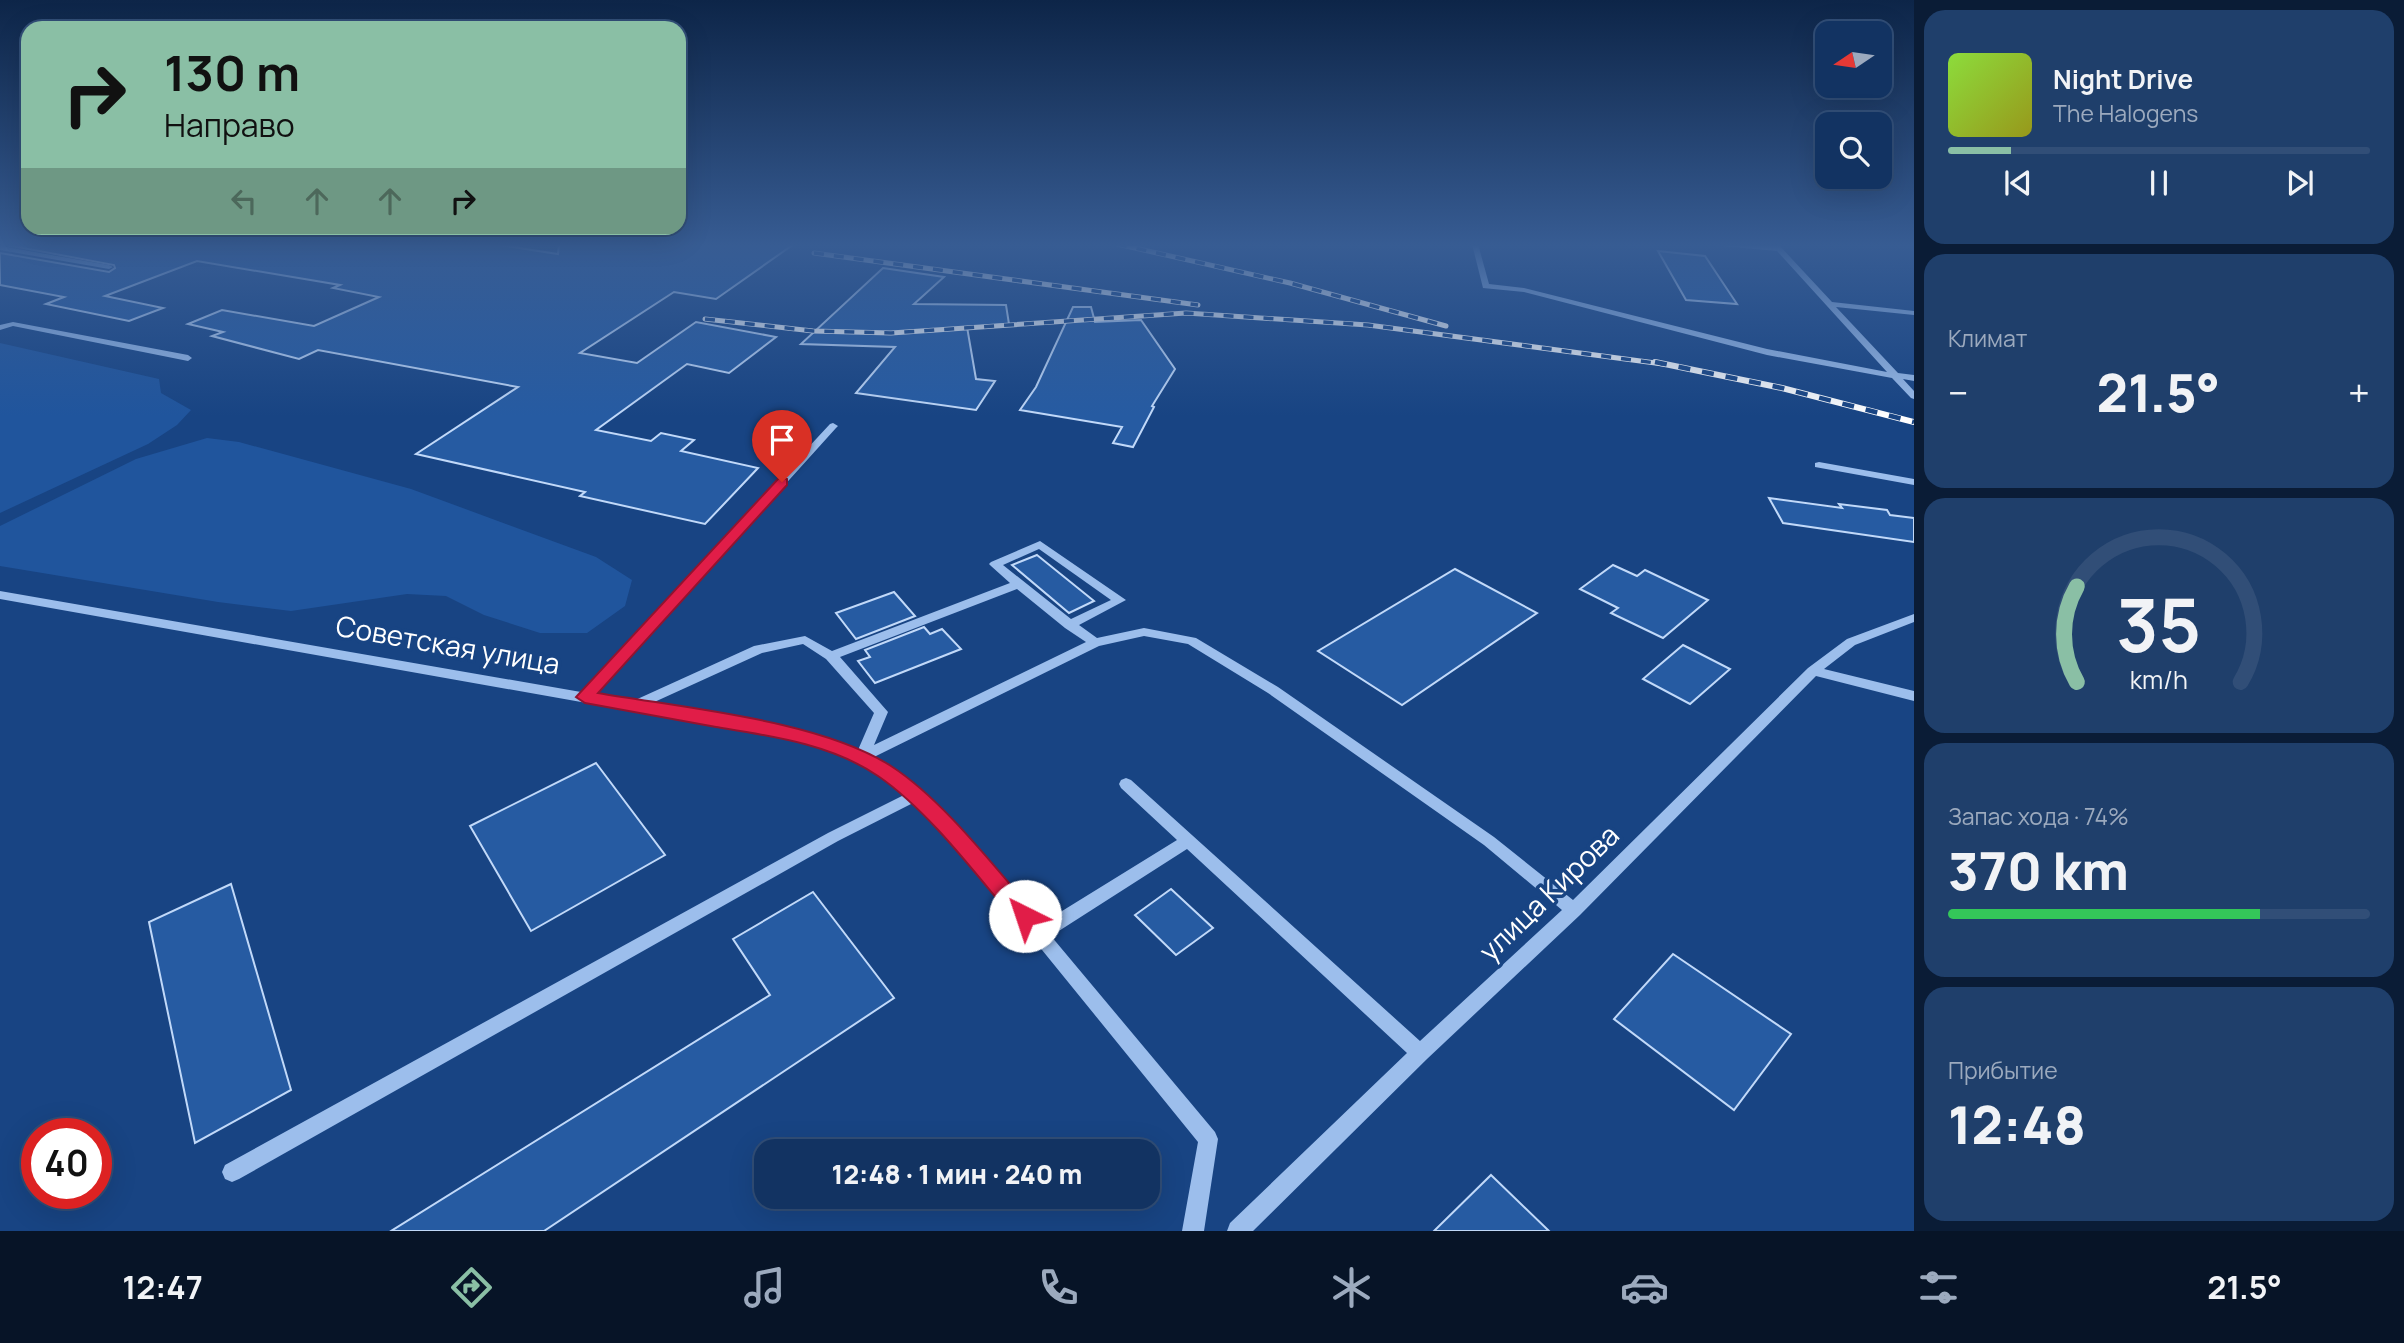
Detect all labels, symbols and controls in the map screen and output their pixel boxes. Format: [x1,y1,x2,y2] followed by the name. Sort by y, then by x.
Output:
[1815,21,1892,98] north arrow
[1815,21,1892,189] map controls
[164,39,300,106] text: 130 m
[49,49,140,140] icon: right
[2053,61,2193,97] text: Night Drive
[2053,97,2198,129] text: The Halogens
[164,103,295,147] text: Направо
[1815,112,1892,189] button: search
[1999,164,2037,202] icon: previous
[2140,164,2178,202] icon: pause
[2281,164,2319,202] icon: next
[225,182,263,220] icon: left
[298,182,336,220] icon: ahead
[371,182,409,220] icon: ahead
[444,182,482,220] icon: right
[1948,322,2027,354] text: Климат
[2097,357,2220,428] text: 21.5°
[1948,366,1969,418] text: −
[2348,366,2370,418] text: +
[752,410,812,482] pin
[763,421,801,459] icon: arrive
[2117,574,2202,674] text: 35
[333,606,563,682] street label: Советская улица
[2130,661,2188,696] text: km/h
[1948,800,2129,832] text: Запас хода · 74%
[1470,816,1627,969] street label: улица Кирова
[1948,835,2129,906] text: 370 km
[988,879,1062,953] position arrow
[1948,1054,2058,1086] text: Прибытие
[1948,1089,2086,1160] text: 12:48
[21,1118,112,1209] speed limit sign: 40
[832,1156,1082,1192] text: 12:48 · 1 мин · 240 m
[447,1263,496,1312] icon: directions
[740,1263,789,1312] icon: music
[1034,1263,1083,1312] icon: phone
[1327,1263,1376,1312] icon: climate
[1620,1263,1669,1312] icon: car
[1914,1263,1963,1312] icon: filters
[122,1265,203,1309] text: 12:47
[2207,1265,2282,1309] text: 21.5°

